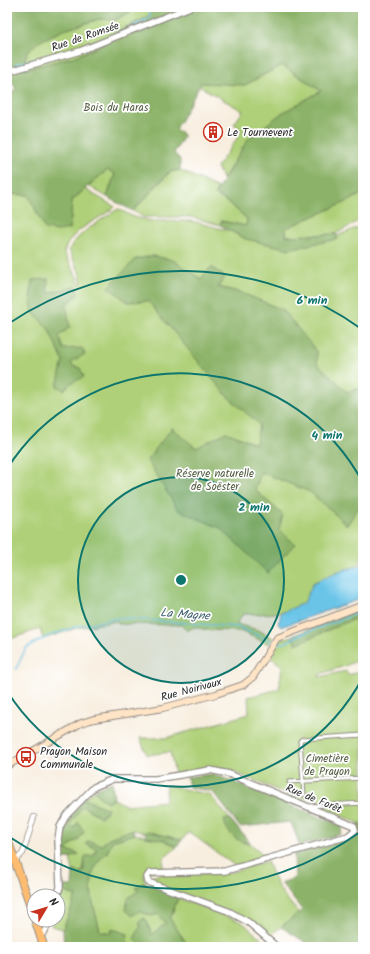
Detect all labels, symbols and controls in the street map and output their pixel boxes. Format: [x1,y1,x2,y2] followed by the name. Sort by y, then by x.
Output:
[49,17,122,57] street label: Rue de Romsée
[84,99,149,117] park label: Bois du Haras
[202,121,224,143] building icon: Le Tournevent
[227,124,293,142] place label: Le Tournevent
[297,291,328,310] text: 6 min
[312,426,343,445] text: 4 min
[176,465,254,496] park label: Réserve naturelle de Soëster
[238,498,270,517] text: 2 min
[174,573,188,587] centre of rings
[160,603,212,626] water label: La Magne
[159,673,224,707] street label: Rue Noirivaux
[40,743,107,774] place label: Prayon Maison Communale
[15,746,37,768] bus stop icon: Prayon Maison Communale
[304,750,350,781] park label: Cimetière de Prayon
[283,779,345,819] street label: Rue de Forêt
[26,888,66,928] north arrow
[44,894,62,911] text: N

